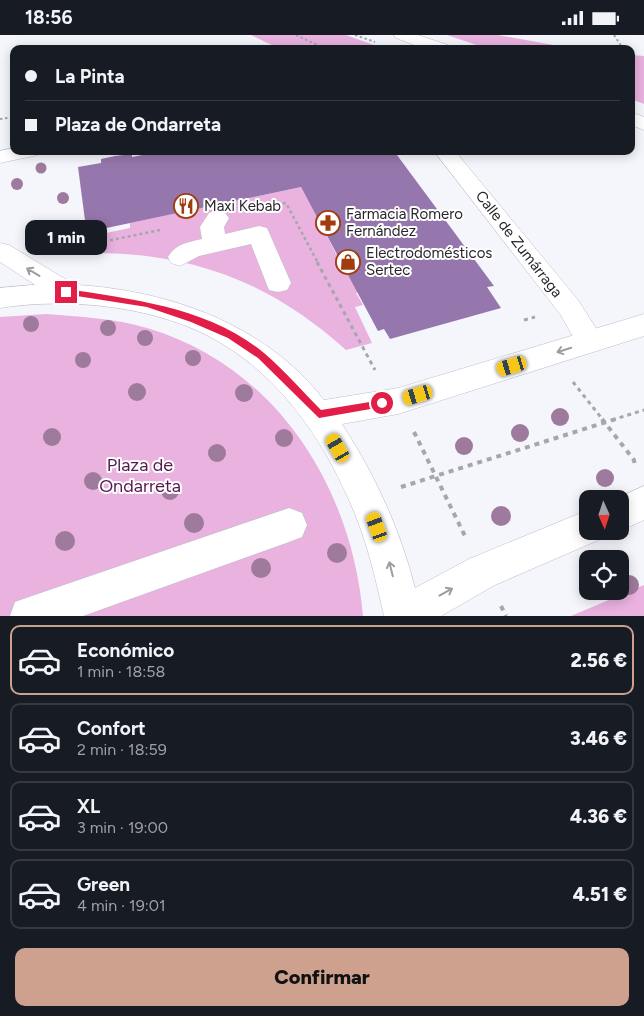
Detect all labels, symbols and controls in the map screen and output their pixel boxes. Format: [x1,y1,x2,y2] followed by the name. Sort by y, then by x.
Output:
[25,6,72,29] text: 18:56
[55,65,125,88] text: La Pinta
[55,113,221,136] text: Plaza de Ondarreta
[472,187,566,301] street label: Calle de Zumárraga
[173,193,199,219] restaurant icon: Maxi Kebab
[204,197,281,215] place label: Maxi Kebab
[346,205,463,240] place label: Farmacia Romero Fernández
[315,210,341,236] pharmacy icon: Farmacia Romero Fernández
[25,219,107,255] callout: 1 min
[47,228,85,247] text: 1 min
[366,244,492,279] place label: Electrodomésticos Sertec
[335,249,361,275] shop icon: Electrodomésticos Sertec
[26,267,40,277] one-way arrow
[55,281,77,303] route end
[556,345,572,355] one-way arrow
[495,354,528,378] car
[401,383,434,407] car
[371,392,393,414] route start
[324,431,351,465] car
[99,454,181,497] park label: Plaza de Ondarreta
[579,490,629,540] north arrow
[579,490,629,600] map controls
[364,510,389,544] car
[579,550,629,600] button: locate
[386,561,395,577] one-way arrow
[438,587,453,597] one-way arrow
[17,638,62,683] icon: car
[77,639,174,662] text: Económico
[571,649,627,672] text: 2.56 €
[77,662,165,681] text: 1 min · 18:58
[17,716,62,761] icon: car
[77,717,146,740] text: Confort
[570,727,627,750] text: 3.46 €
[77,740,167,759] text: 2 min · 18:59
[17,794,62,839] icon: car
[77,795,100,818] text: XL
[570,805,627,828] text: 4.36 €
[77,818,168,837] text: 3 min · 19:00
[17,872,62,917] icon: car
[77,873,130,896] text: Green
[573,883,627,906] text: 4.51 €
[77,896,166,915] text: 4 min · 19:01
[15,948,629,1006] button: Confirmar

